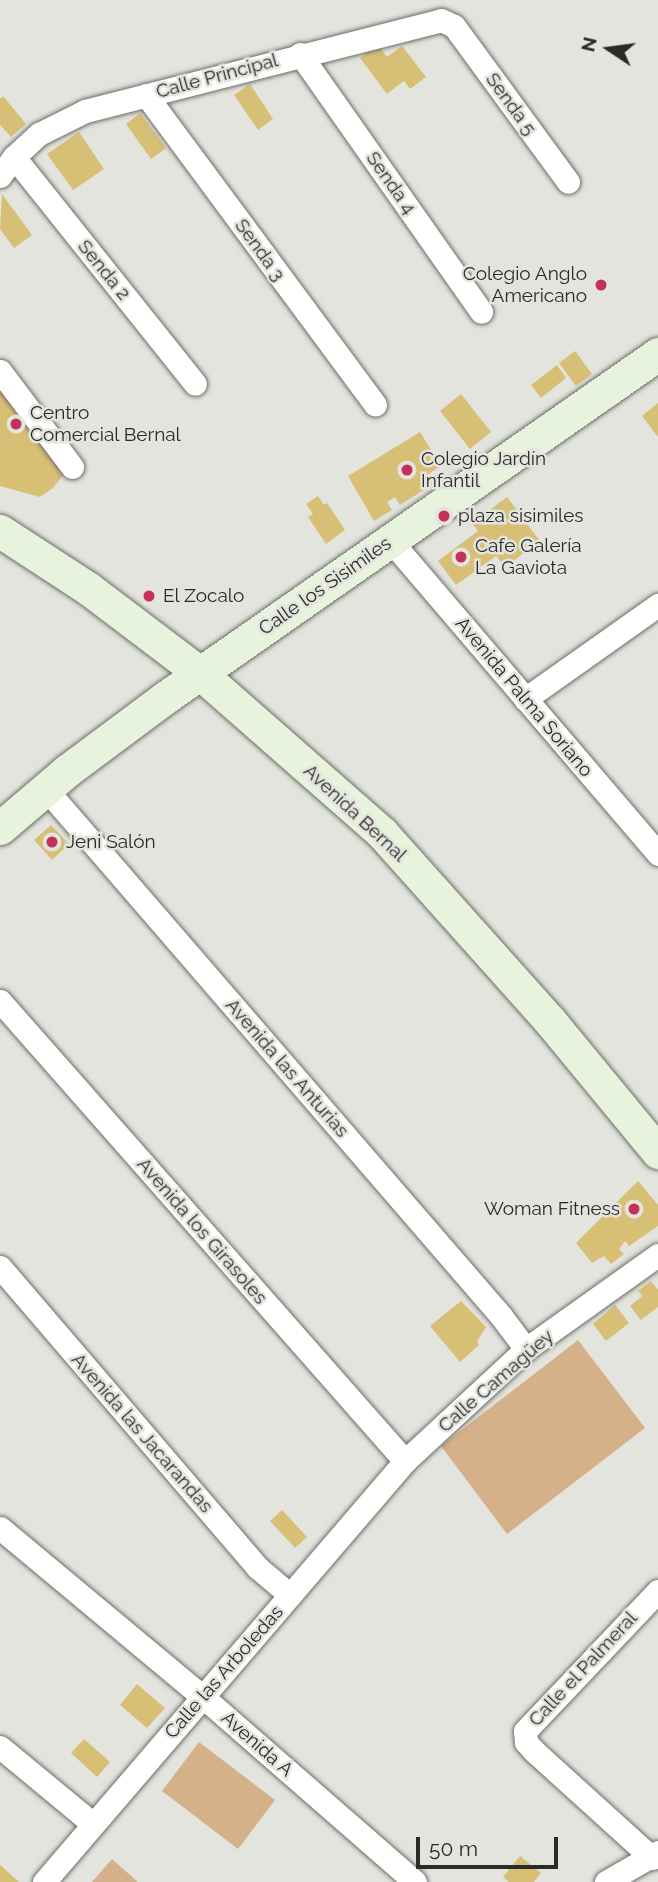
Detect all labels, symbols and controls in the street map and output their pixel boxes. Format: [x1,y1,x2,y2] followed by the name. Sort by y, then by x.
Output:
[574,14,644,84] north arrow
[576,35,601,54] text: N
[154,49,280,103] street label: Calle Principal
[481,69,541,139] street label: Senda 5
[361,147,421,219] street label: Senda 4
[230,215,290,285] street label: Senda 3
[73,235,135,305] street label: Senda 2
[462,263,587,307] place label: Colegio Anglo Americano
[593,277,609,293] marker: Colegio Anglo Americano
[30,402,181,446] place label: Centro Comercial Bernal
[8,416,24,432] marker: Centro Comercial Bernal
[421,448,546,492] place label: Colegio Jardín Infantil
[399,462,415,478] marker: Colegio Jardín Infantil
[458,505,584,527] place label: plaza sisimiles
[436,508,452,524] marker: plaza sisimiles
[254,532,396,640] street label: Calle los Sisimiles
[475,535,582,579] place label: Cafe Galería La Gaviota
[453,549,469,565] marker: Cafe Galería La Gaviota
[163,585,245,607] place label: El Zocalo
[141,588,157,604] marker: El Zocalo
[450,612,598,782] street label: Avenida Palma Soriano
[299,759,411,867] street label: Avenida Bernal
[66,831,156,853] place label: Jeni Salón
[44,834,60,850] marker: Jeni Salón
[220,994,354,1142] street label: Avenida las Anturias
[132,1153,272,1309] street label: Avenida los Girasoles
[484,1198,620,1220] place label: Woman Fitness
[626,1201,642,1217] marker: Woman Fitness
[434,1325,558,1437] street label: Calle Camagüey
[66,1348,218,1518] street label: Avenida las Jacarandas
[160,1601,288,1743] street label: Calle las Arboledas
[524,1607,642,1731] street label: Calle el Palmeral
[216,1706,298,1782] street label: Avenida A
[420,1822,562,1866] scale bar
[429,1836,478,1861] text: 50 m

